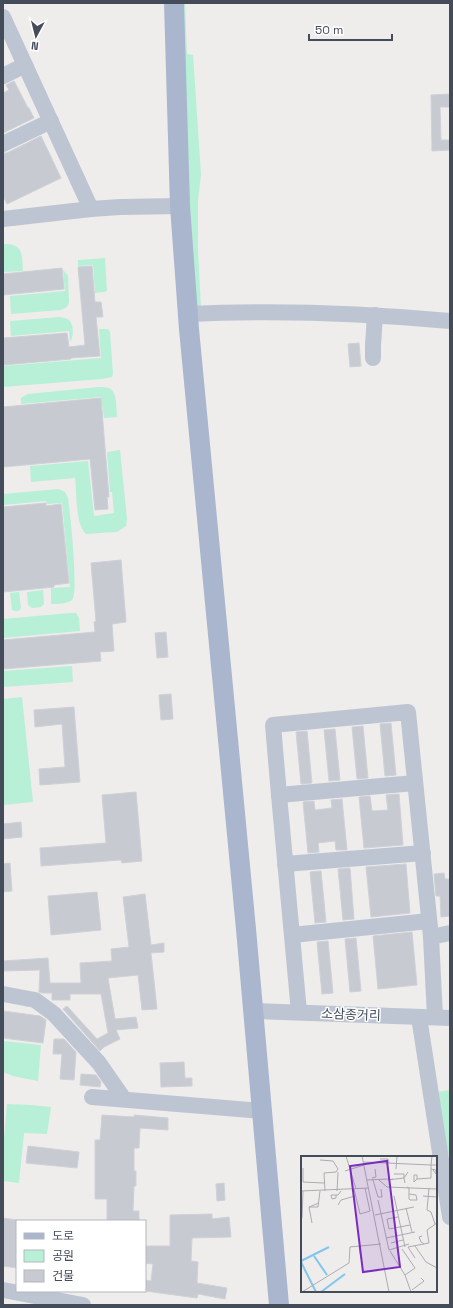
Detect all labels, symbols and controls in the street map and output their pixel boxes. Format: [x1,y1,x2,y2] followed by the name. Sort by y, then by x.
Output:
[16,16,56,56] north arrow
[309,16,392,42] scale bar
[315,22,343,38] text: 50 m
[30,39,39,53] text: N
[321,1005,381,1024] street label: 소삼종거리
[301,1156,437,1292] inset map
[16,1220,146,1292] legend
[52,1228,74,1244] text: 도로
[52,1248,74,1264] text: 공원
[52,1268,74,1284] text: 건물

